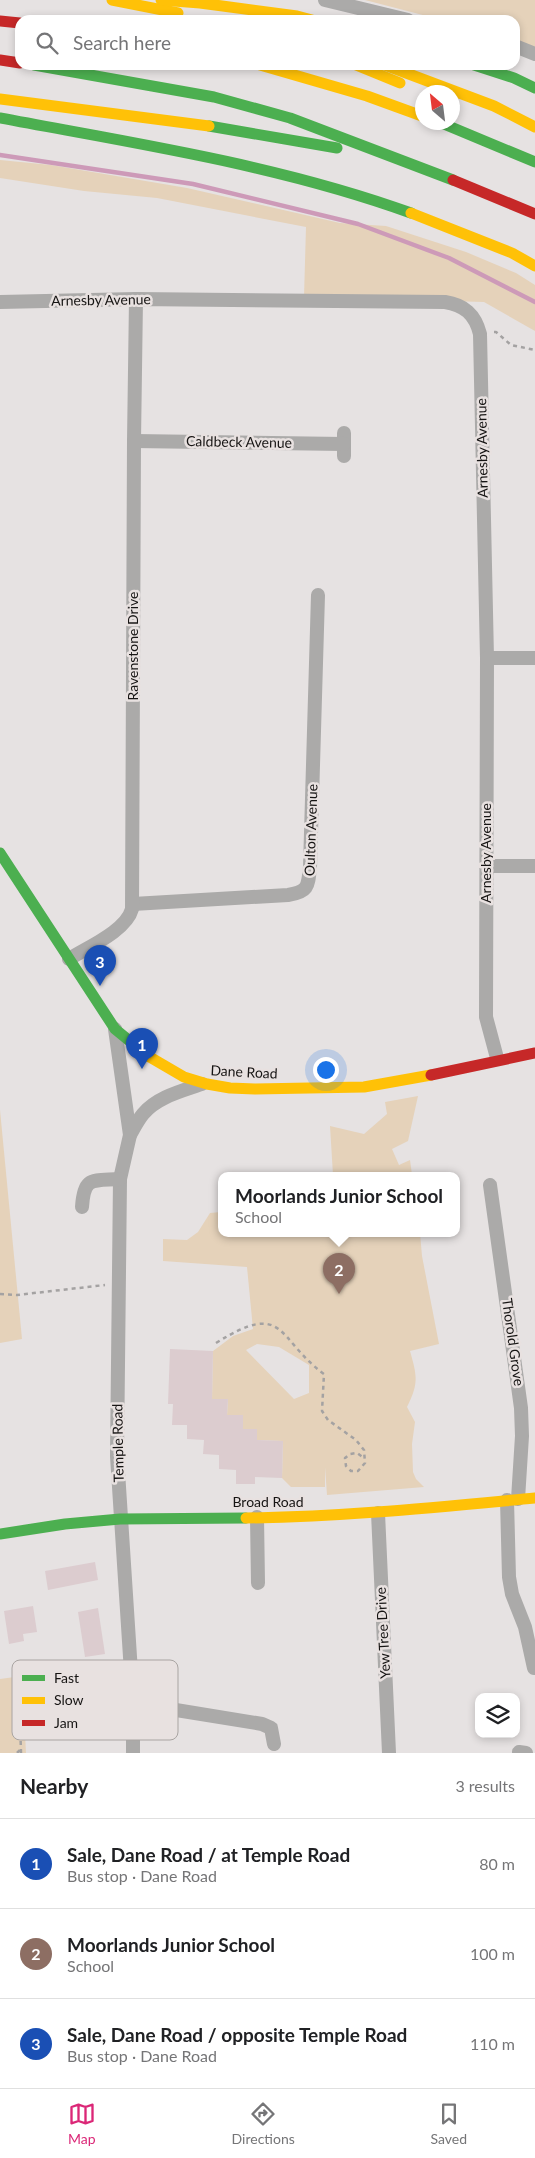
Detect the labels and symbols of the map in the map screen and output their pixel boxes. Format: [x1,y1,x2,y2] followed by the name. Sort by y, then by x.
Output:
[415,85,460,130] north arrow
[51,290,151,309] street label: Arnesby Avenue
[472,398,491,498] street label: Arnesby Avenue
[186,432,292,451] street label: Caldbeck Avenue
[124,592,141,700] street label: Ravenstone Drive
[300,784,321,876] street label: Oulton Avenue
[477,803,494,903] street label: Arnesby Avenue
[84,945,116,986] pin: 3
[126,1028,158,1069] pin: 1
[313,1057,339,1083] your location
[210,1061,278,1082] street label: Dane Road
[323,1253,355,1294] pin: 2
[499,1297,528,1387] street label: Thorold Grove
[108,1404,127,1482] street label: Temple Road
[232,1493,304,1510] street label: Broad Road
[372,1587,393,1679] street label: Yew Tree Drive
[12,1660,178,1740] legend
[54,1669,79,1686] text: Fast
[54,1691,84,1708] text: Slow
[54,1714,78,1731] text: Jam

